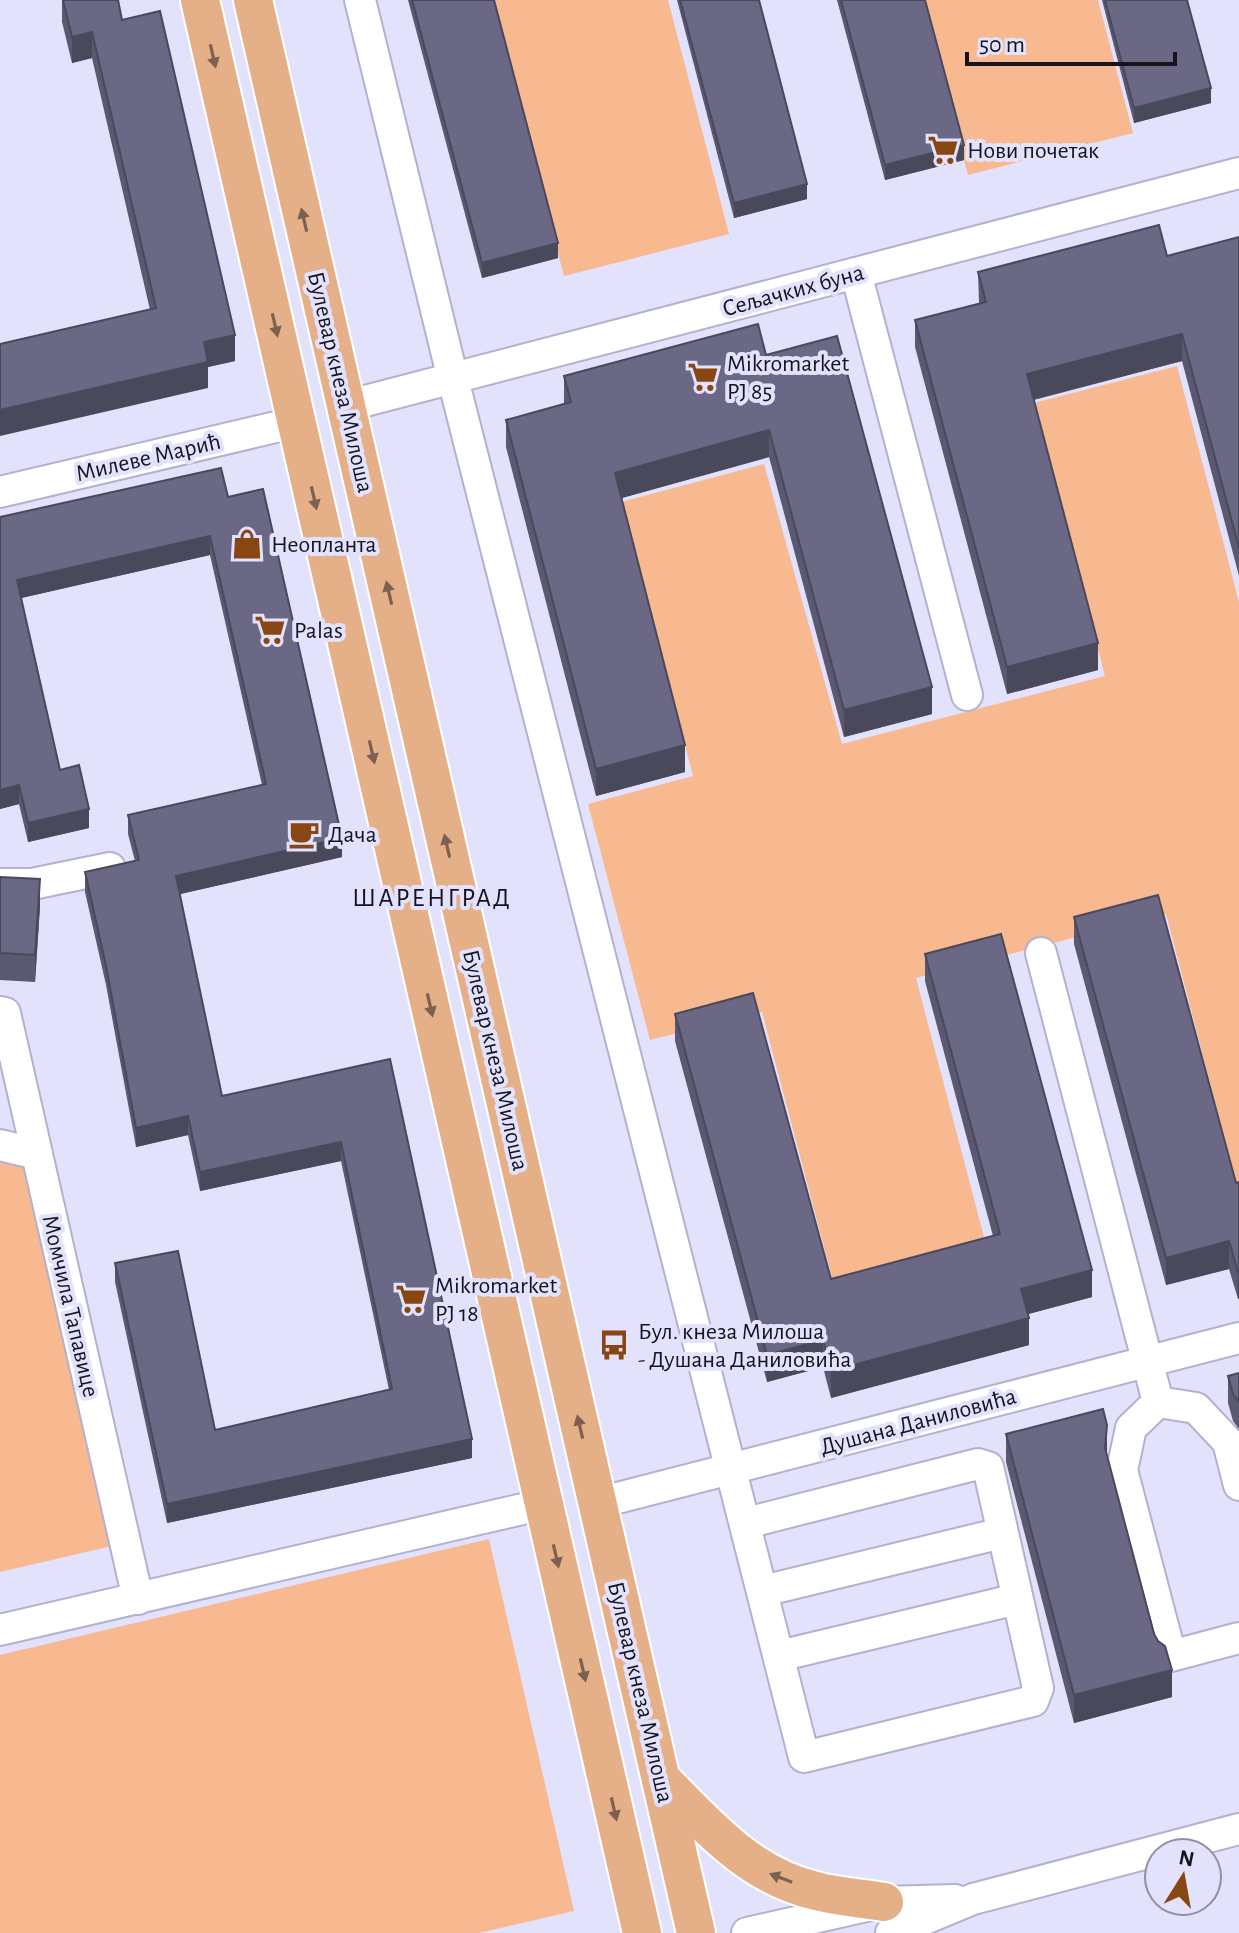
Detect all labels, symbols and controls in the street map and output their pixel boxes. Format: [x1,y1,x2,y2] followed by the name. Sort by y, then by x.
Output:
[967,16,1175,66] scale bar
[979,33,1025,57] text: 50 m
[207,44,220,69] one-way arrow
[926,133,960,167] supermarket icon: Нови почетак
[967,139,1099,163] place label: Нови почетак
[297,208,310,233] one-way arrow
[720,261,867,321] street label: Сељачких буна
[303,269,377,495] street label: Булевар кнеза Милоша
[269,313,281,338] one-way arrow
[727,352,849,404] place label: Mikromarket PJ 85
[686,360,720,394] supermarket icon: Mikromarket PJ 85
[73,430,223,486] street label: Милеве Марић
[308,486,321,511] one-way arrow
[230,527,264,561] shop icon: Неопланта
[271,533,377,557] place label: Неопланта
[382,580,395,605] one-way arrow
[253,613,287,647] supermarket icon: Palas
[294,619,343,643] place label: Palas
[366,739,379,764] one-way arrow
[287,817,321,851] cafe icon: Дача
[328,823,377,847] place label: Дача
[440,833,453,858] one-way arrow
[352,885,512,911] district label: ШАРЕНГРАД
[458,947,532,1173] street label: Булевар кнеза Милоша
[424,993,437,1018] one-way arrow
[37,1213,103,1400] street label: Момчила Тапавице
[435,1274,557,1326] place label: Mikromarket PJ 18
[394,1282,428,1316] supermarket icon: Mikromarket PJ 18
[638,1320,851,1372] place label: Бул. кнеза Милоша - Душана Даниловића
[597,1328,631,1362] bus stop icon: Бул. кнеза Милоша - Душана Даниловића
[818,1384,1019,1460] street label: Душана Даниловића
[573,1414,586,1439] one-way arrow
[550,1543,563,1568] one-way arrow
[603,1579,677,1805] street label: Булевар кнеза Милоша
[577,1657,590,1682] one-way arrow
[608,1796,621,1821] one-way arrow
[1143,1837,1223,1917] north arrow
[1177,1846,1196,1871] text: N
[769,1871,793,1884] one-way arrow

